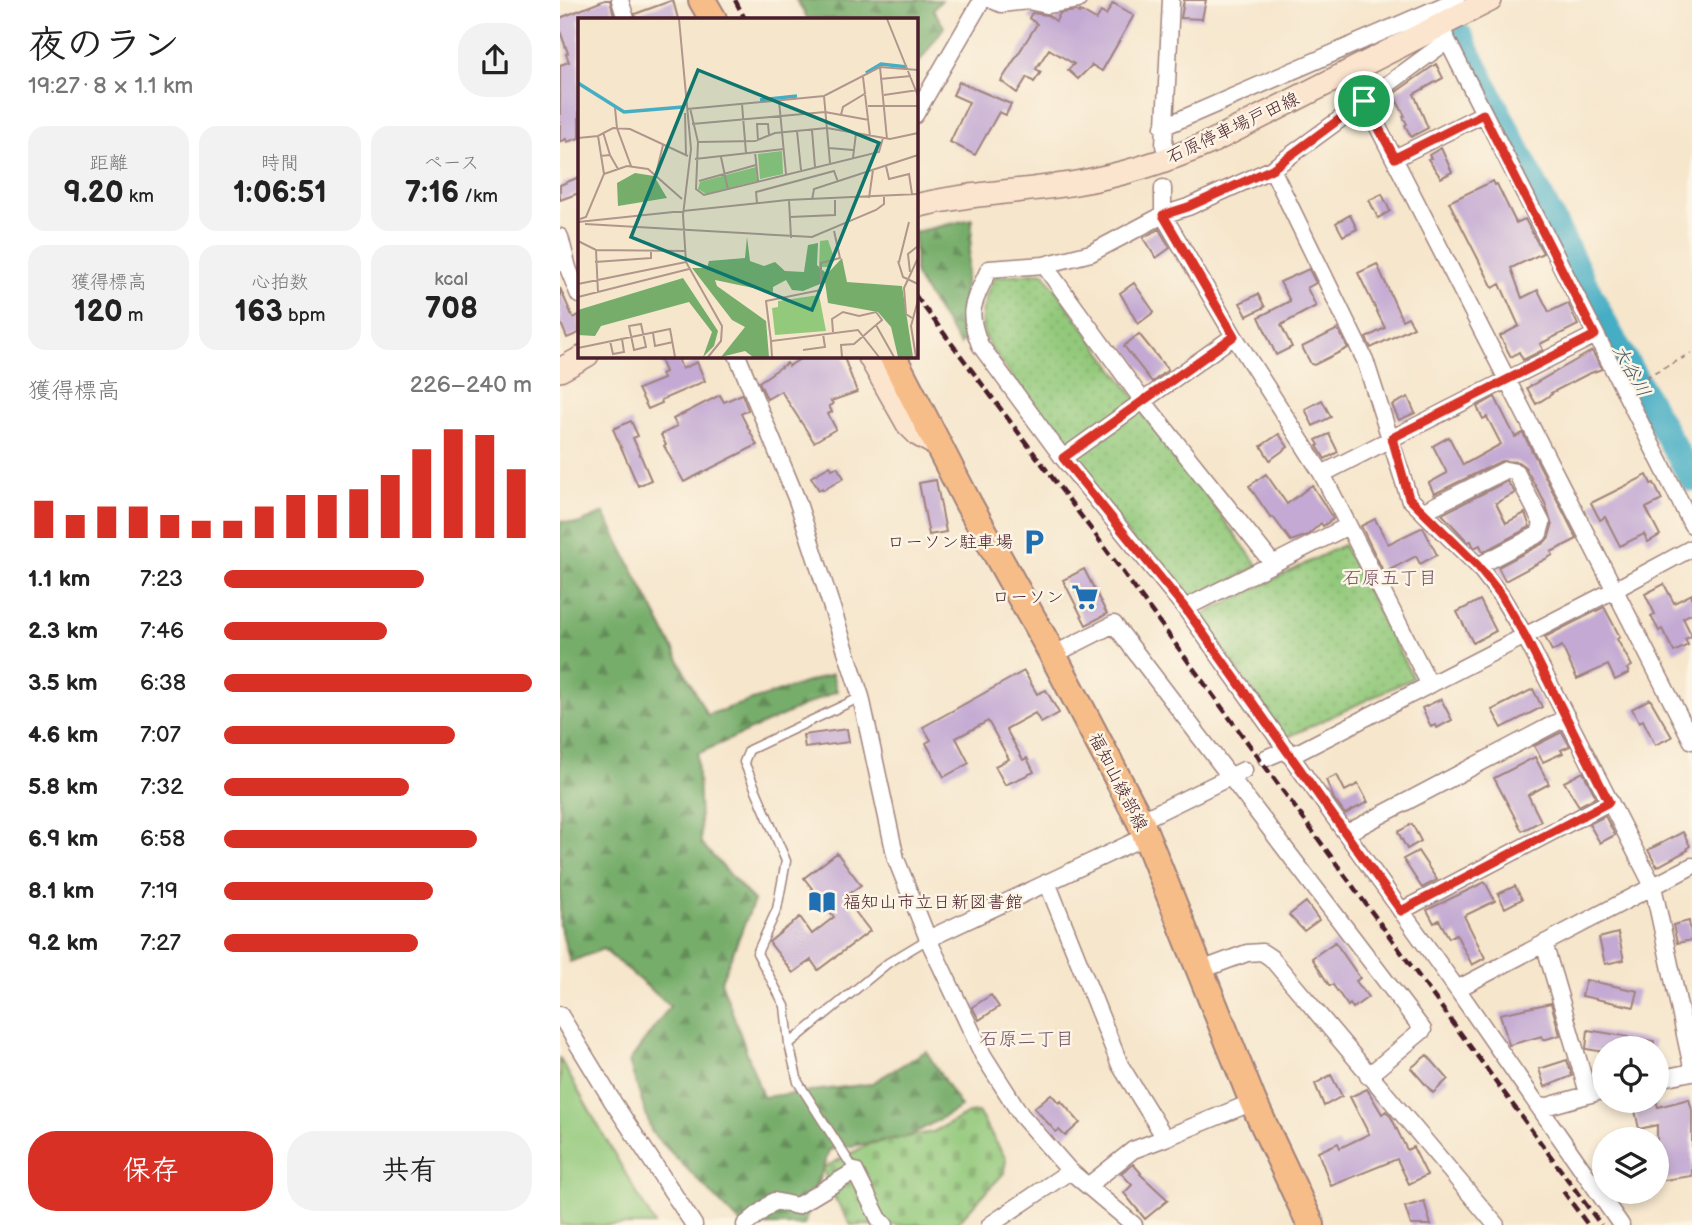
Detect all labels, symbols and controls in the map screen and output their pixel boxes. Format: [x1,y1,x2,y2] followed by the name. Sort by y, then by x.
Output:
[578,18,917,357] inset map
[28,23,180,68] text: 夜のラン
[458,23,532,97] button: share
[1334,71,1394,131] pin
[28,72,193,100] text: 19:27 · 8 × 1.1 km
[1345,82,1383,120] icon: arrive
[1163,88,1303,168] street label: 石原停車場戸田線
[90,152,128,175] text: 距離
[261,152,299,175] text: 時間
[423,152,479,175] text: ペース
[63,175,124,211] text: 9.20
[233,175,327,211] text: 1:06:51
[405,175,459,211] text: 7:16
[124,185,154,208] text: km
[459,185,498,208] text: /km
[434,268,468,291] text: kcal
[71,271,147,294] text: 獲得標高
[251,271,309,294] text: 心拍数
[425,291,478,327] text: 708
[74,294,123,330] text: 120
[235,294,283,330] text: 163
[123,304,143,327] text: m
[283,304,325,327] text: bpm
[1607,340,1655,402] water label: 大谷川
[410,371,532,399] text: 226–240 m
[28,377,120,405] text: 獲得標高
[1019,527,1049,557] parking icon: ローソン駐車場
[887,532,1013,553] place label: ローソン駐車場
[28,565,90,593] text: 1.1 km
[140,565,183,593] text: 7:23
[1342,567,1438,590] district label: 石原五丁目
[1070,582,1100,612] supermarket icon: ローソン
[992,587,1064,608] place label: ローソン
[28,617,98,645] text: 2.3 km
[140,617,184,645] text: 7:46
[28,669,98,697] text: 3.5 km
[140,669,186,697] text: 6:38
[28,721,98,749] text: 4.6 km
[140,721,181,749] text: 7:07
[1084,729,1152,835] street label: 福知山綾部線
[28,773,98,801] text: 5.8 km
[140,773,184,801] text: 7:32
[28,825,98,853] text: 6.9 km
[140,825,185,853] text: 6:58
[28,877,94,905] text: 8.1 km
[140,877,178,905] text: 7:19
[807,887,837,917] library icon: 福知山市立日新図書館
[843,892,1023,913] place label: 福知山市立日新図書館
[28,929,98,957] text: 9.2 km
[140,929,181,957] text: 7:27
[979,1028,1075,1051] district label: 石原二丁目
[1592,1036,1669,1204] map controls
[1592,1036,1669,1113] button: locate
[1592,1127,1669,1204] button: layers
[28,1131,273,1211] button: 保存
[287,1131,532,1211] button: 共有

